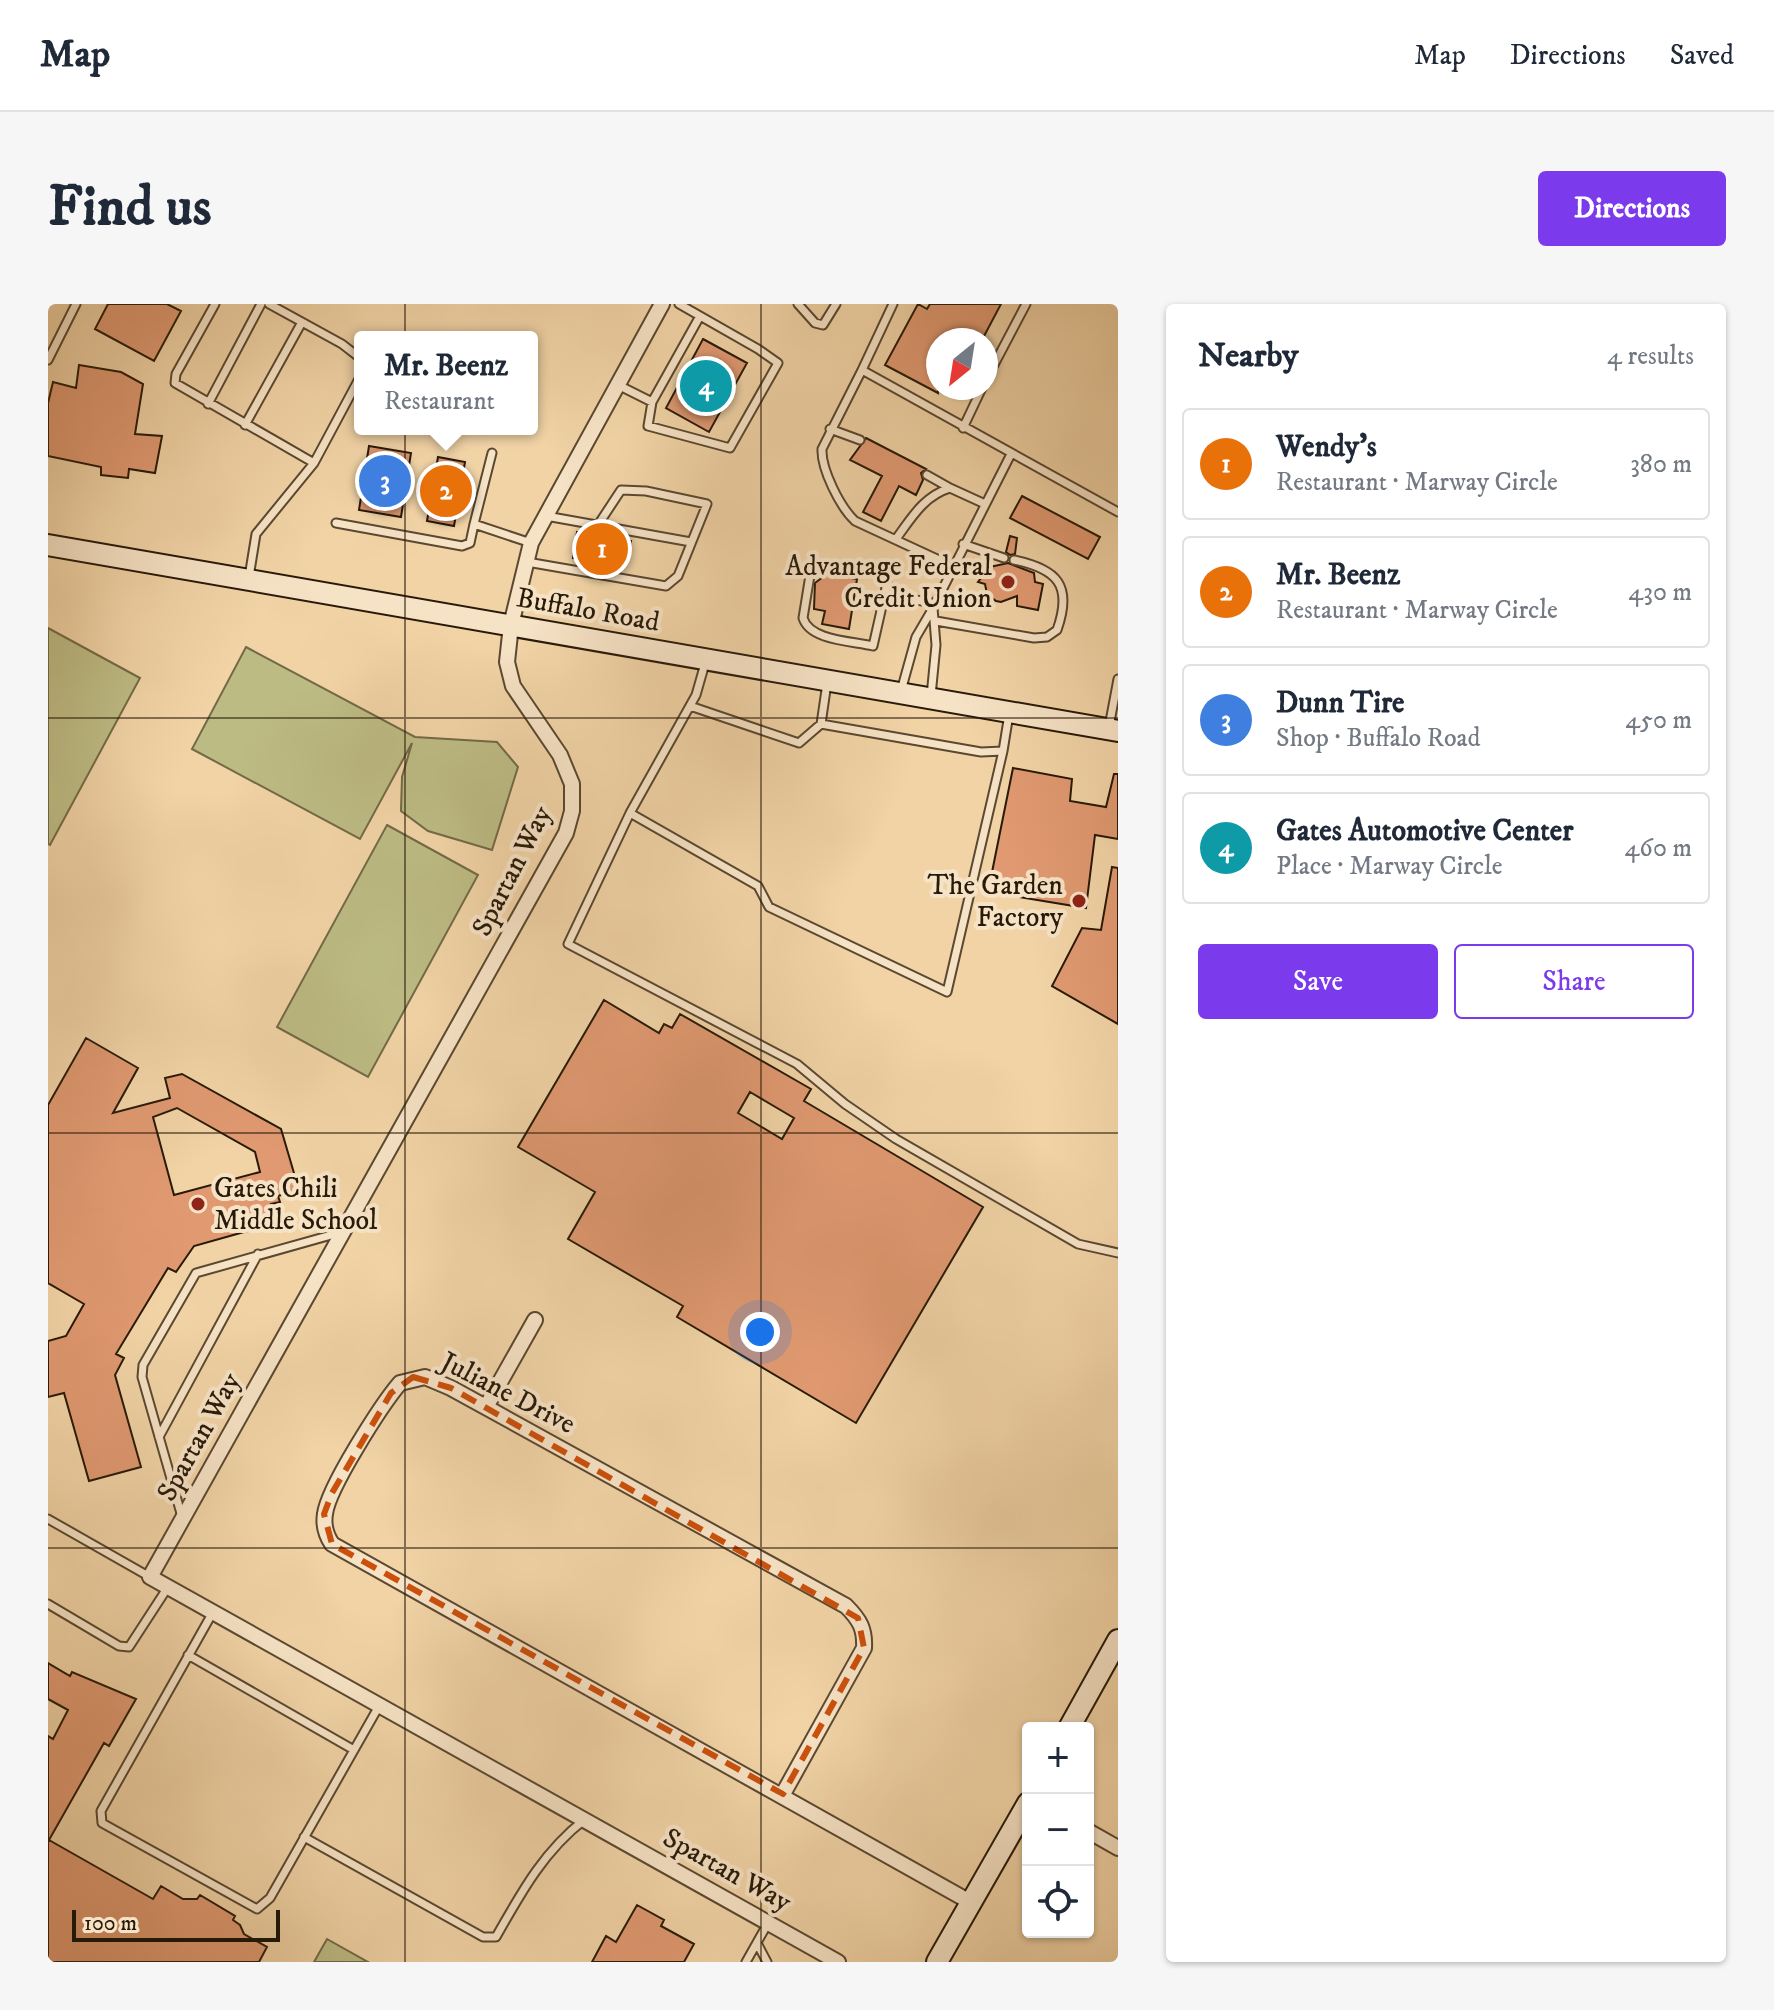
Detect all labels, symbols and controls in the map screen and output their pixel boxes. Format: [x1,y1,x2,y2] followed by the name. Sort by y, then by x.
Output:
[40,31,110,79] text: Map
[1414,38,1466,73] text: Map
[1510,38,1626,73] text: Directions
[1670,38,1734,73] text: Saved
[1538,171,1726,246] button: Directions
[48,173,212,243] text: Find us
[926,328,998,400] north arrow
[354,331,538,435] popup
[1198,335,1299,377] text: Nearby
[1607,340,1694,373] text: 4 results
[384,348,508,385] text: Mr. Beenz
[680,356,732,416] pin: 4
[384,385,495,418] text: Restaurant
[1276,429,1377,466] text: Wendy's
[1221,448,1231,481] text: 1
[1630,448,1692,481] text: 380 m
[359,451,411,511] pin: 3
[420,461,472,521] pin: 2
[1276,466,1558,499] text: Restaurant · Marway Circle
[576,519,628,579] pin: 1
[785,549,993,616] place label: Advantage Federal Credit Union
[1276,557,1400,594] text: Mr. Beenz
[999,573,1017,591] marker: Advantage Federal Credit Union
[1220,576,1232,609] text: 2
[1628,576,1692,609] text: 430 m
[514,580,662,640] street label: Buffalo Road
[1276,594,1558,627] text: Restaurant · Marway Circle
[1276,685,1405,722] text: Dunn Tire
[1221,704,1231,737] text: 3
[1625,704,1692,737] text: 450 m
[1276,722,1481,755] text: Shop · Buffalo Road
[464,799,560,942] street label: Spartan Way
[1276,813,1573,850] text: Gates Automotive Center
[1219,832,1233,865] text: 4
[1624,832,1692,865] text: 460 m
[1276,850,1503,883] text: Place · Marway Circle
[928,868,1064,935] place label: The Garden Factory
[1070,892,1088,910] marker: The Garden Factory
[1198,944,1438,1019] button: Save
[1454,944,1694,1019] button: Share
[214,1171,378,1238] place label: Gates Chili Middle School
[189,1195,207,1213] marker: Gates Chili Middle School
[740,1312,780,1352] your location
[432,1343,581,1442] street label: Juliane Drive
[149,1366,249,1507] street label: Spartan Way
[1022,1722,1094,1938] map controls
[1022,1722,1094,1794] button: +
[1022,1794,1094,1866] button: −
[657,1820,798,1920] street label: Spartan Way
[1022,1866,1094,1938] button: locate
[72,1906,280,1942] scale bar
[84,1910,137,1937] text: 100 m

